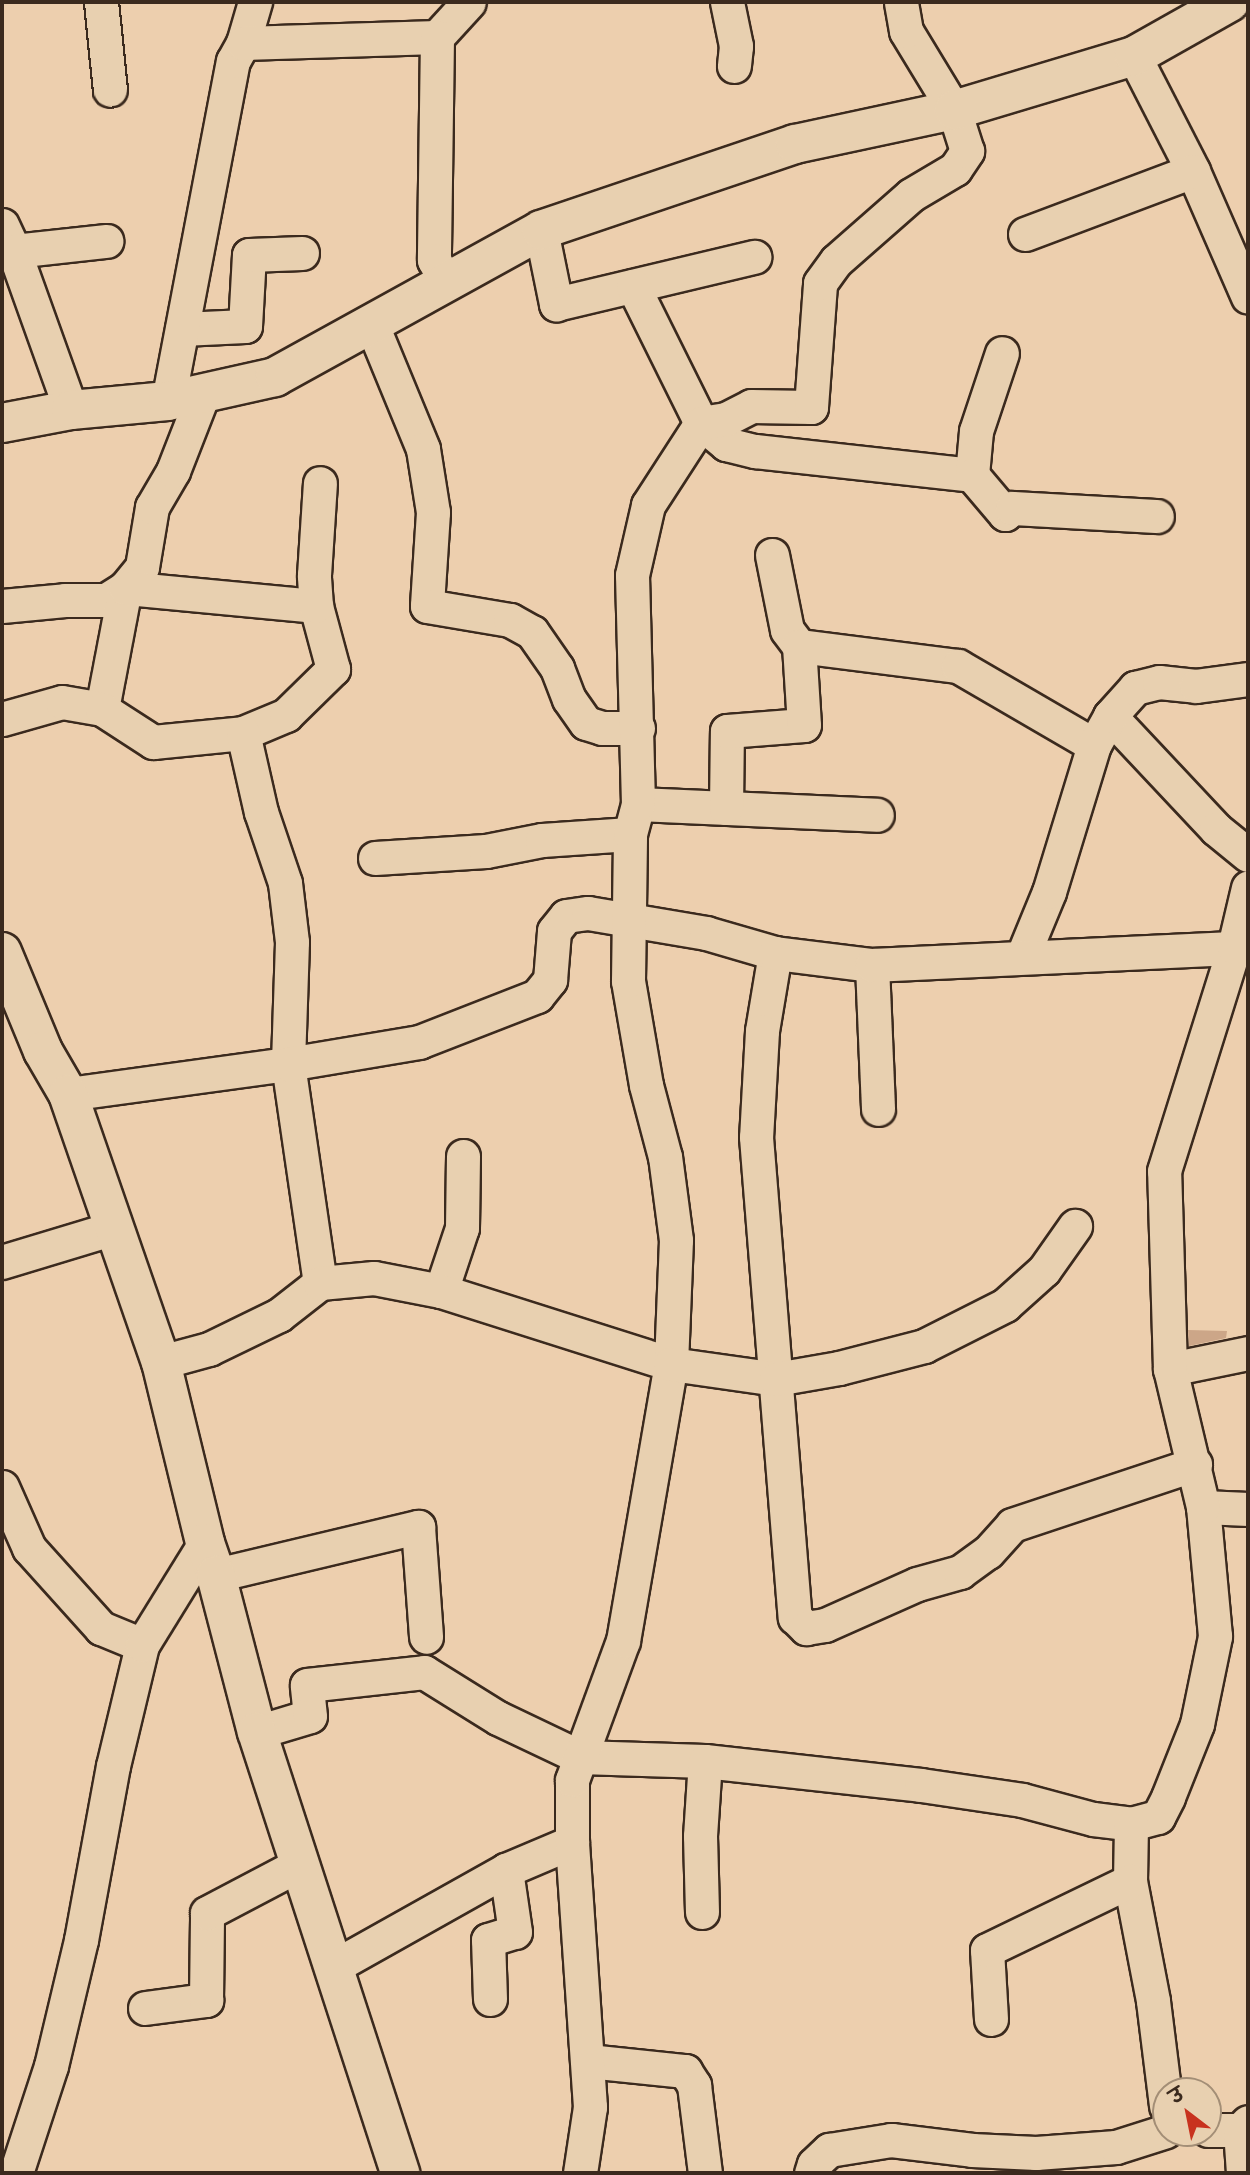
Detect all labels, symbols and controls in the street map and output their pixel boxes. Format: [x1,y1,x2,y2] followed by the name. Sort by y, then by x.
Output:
[1152,2077,1222,2147] north arrow
[1163,2078,1191,2113] text: उ

